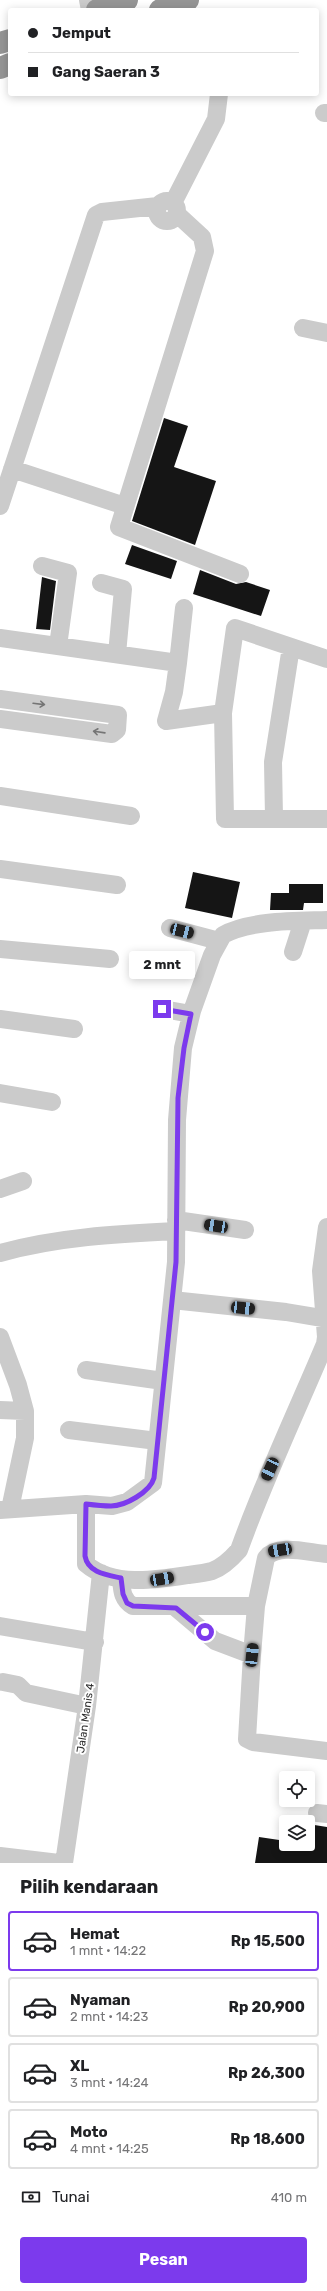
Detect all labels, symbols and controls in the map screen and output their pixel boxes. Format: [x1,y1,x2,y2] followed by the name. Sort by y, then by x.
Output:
[52,24,111,42] text: Jemput
[52,63,160,81] text: Gang Saeran 3
[32,700,45,707] one-way arrow
[93,729,106,736] one-way arrow
[169,922,195,940] car
[129,951,195,979] callout: 2 mnt
[143,957,181,972] text: 2 mnt
[153,1000,171,1018] route end
[203,1218,229,1234] car
[230,1301,256,1315] car
[259,1456,281,1482] car
[267,1542,293,1558] car
[149,1571,175,1587] car
[196,1623,214,1641] route start
[245,1642,259,1668] car
[74,1682,97,1754] street label: Jalan Manis 4
[279,1771,315,1851] map controls
[279,1771,315,1807] button: locate
[279,1815,315,1851] button: layers
[20,1876,158,1898] text: Pilih kendaraan
[22,1923,58,1959] icon: car
[70,1925,120,1943] text: Hemat
[231,1932,305,1950] text: Rp 15,500
[70,1943,146,1958] text: 1 mnt · 14:22
[22,1989,58,2025] icon: car
[70,1991,131,2009] text: Nyaman
[229,1998,305,2016] text: Rp 20,900
[70,2009,148,2024] text: 2 mnt · 14:23
[22,2055,58,2091] icon: car
[70,2057,89,2075] text: XL
[228,2064,305,2082] text: Rp 26,300
[70,2075,149,2090] text: 3 mnt · 14:24
[22,2121,58,2157] icon: car
[70,2123,108,2141] text: Moto
[230,2130,305,2148] text: Rp 18,600
[70,2141,149,2156] text: 4 mnt · 14:25
[20,2186,42,2208] icon: cash
[52,2188,90,2206] text: Tunai
[271,2190,307,2205] text: 410 m
[20,2237,307,2283] button: Pesan

